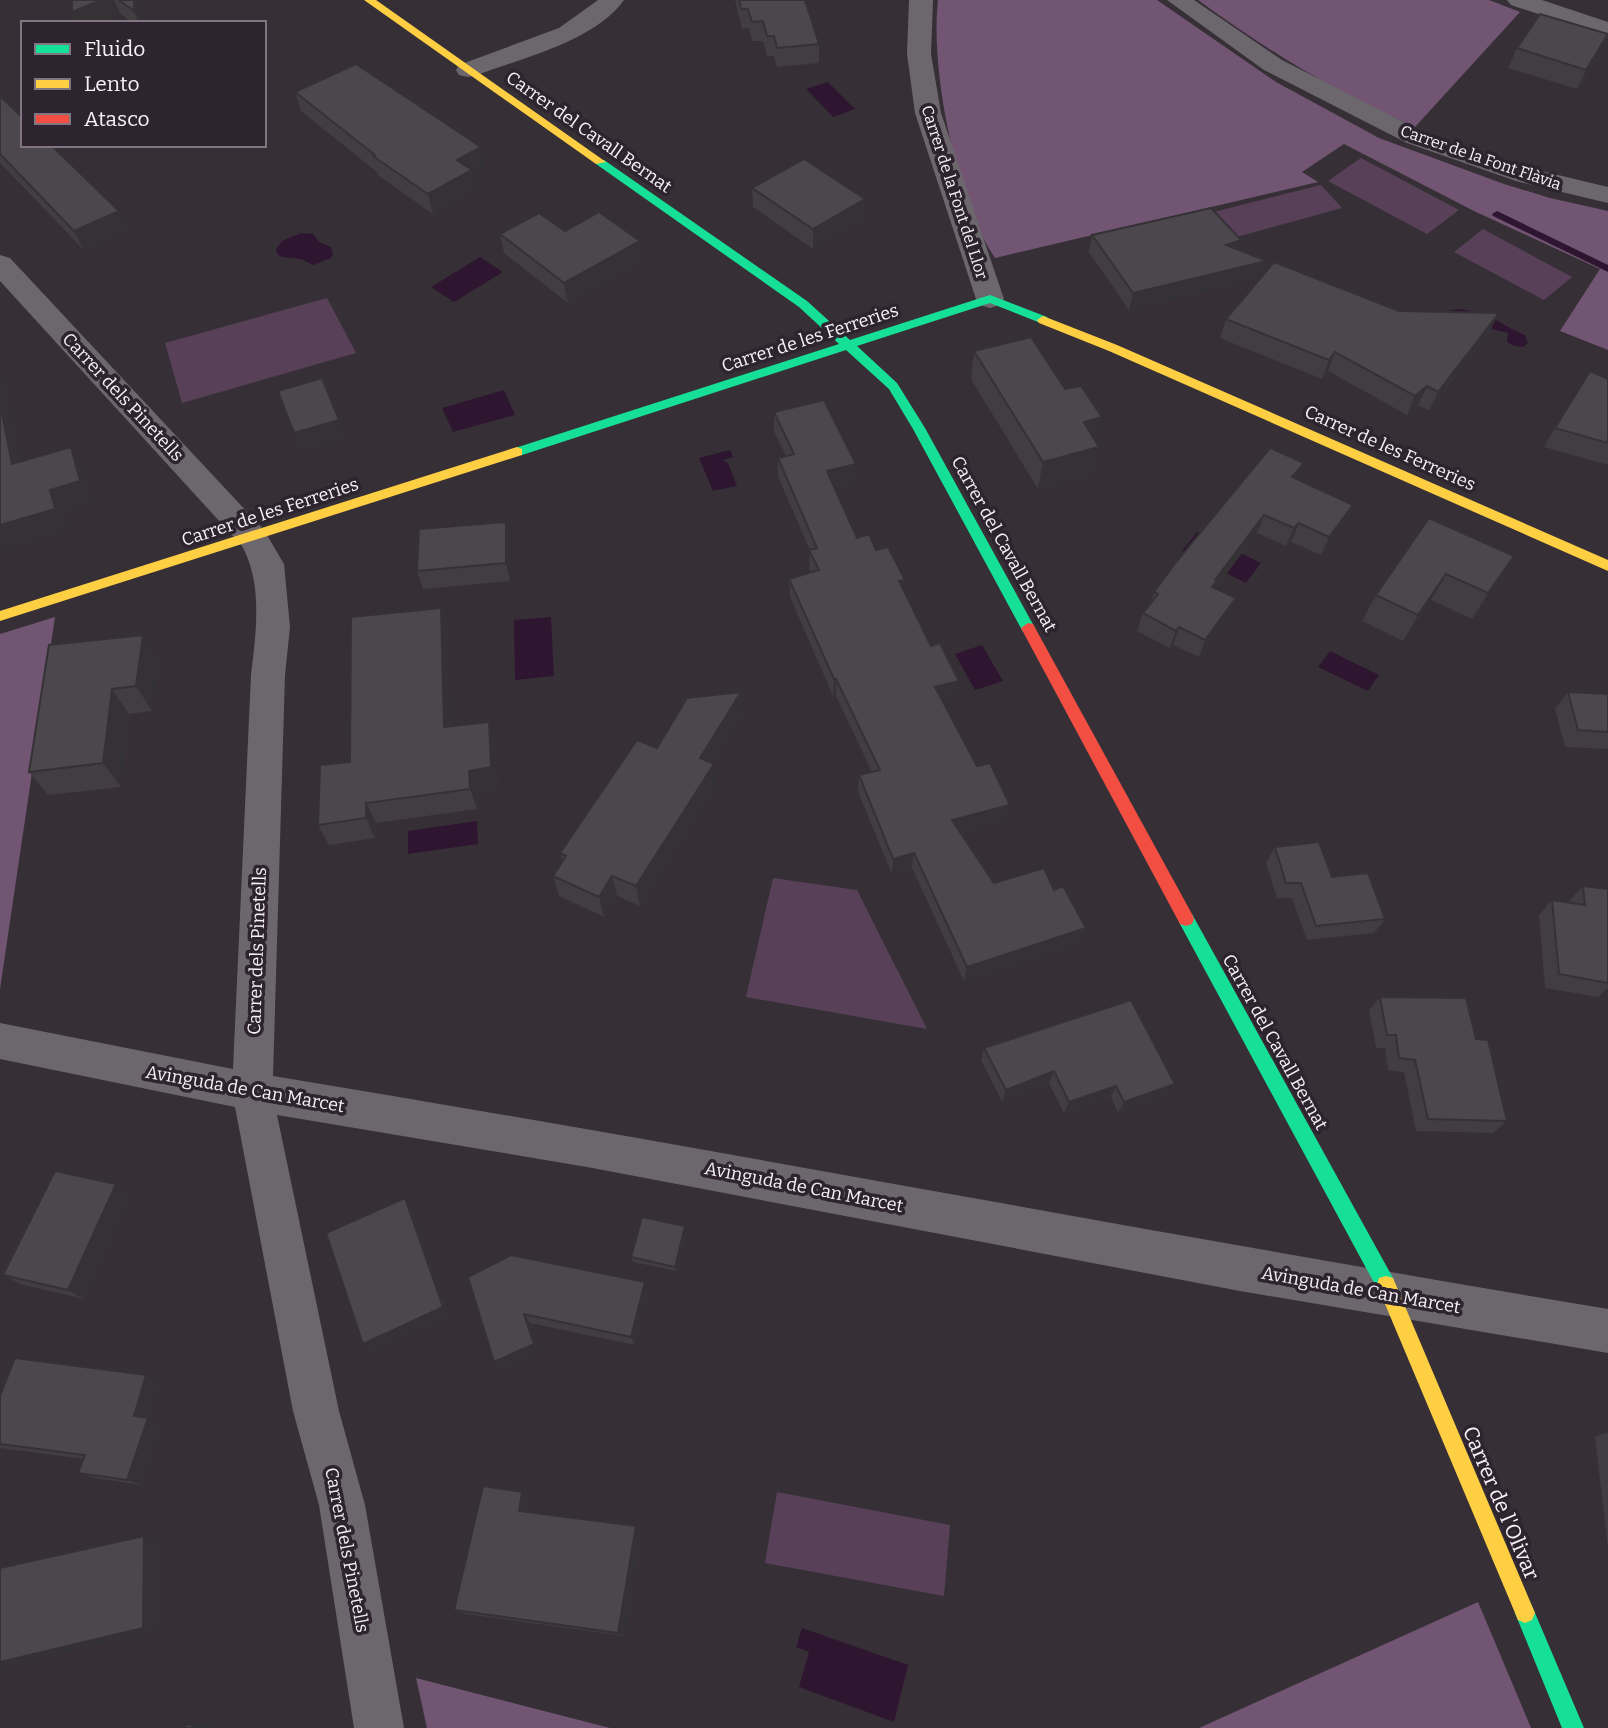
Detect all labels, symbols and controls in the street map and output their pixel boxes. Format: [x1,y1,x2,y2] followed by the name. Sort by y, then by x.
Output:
[21,21,266,147] legend
[84,36,145,62] text: Fluido
[502,66,677,198] street label: Carrer del Cavall Bernat
[84,71,140,97] text: Lento
[917,103,992,281] street label: Carrer de la Font del Llor
[84,106,150,132] text: Atasco
[1398,121,1564,194] street label: Carrer de la Font Flàvia
[719,299,901,377] street label: Carrer de les Ferreries
[58,328,188,466] street label: Carrer dels Pinetells
[1301,400,1479,496] street label: Carrer de les Ferreries
[947,452,1062,636] street label: Carrer del Cavall Bernat
[179,473,361,551] street label: Carrer de les Ferreries
[243,867,271,1035] street label: Carrer dels Pinetells
[1218,950,1333,1134] street label: Carrer del Cavall Bernat
[144,1061,347,1117] street label: Avinguda de Can Marcet
[703,1157,906,1217] street label: Avinguda de Can Marcet
[1260,1262,1463,1318] street label: Avinguda de Can Marcet
[1457,1422,1545,1584] street label: Carrer de l'Olivar
[320,1465,374,1635] street label: Carrer dels Pinetells

